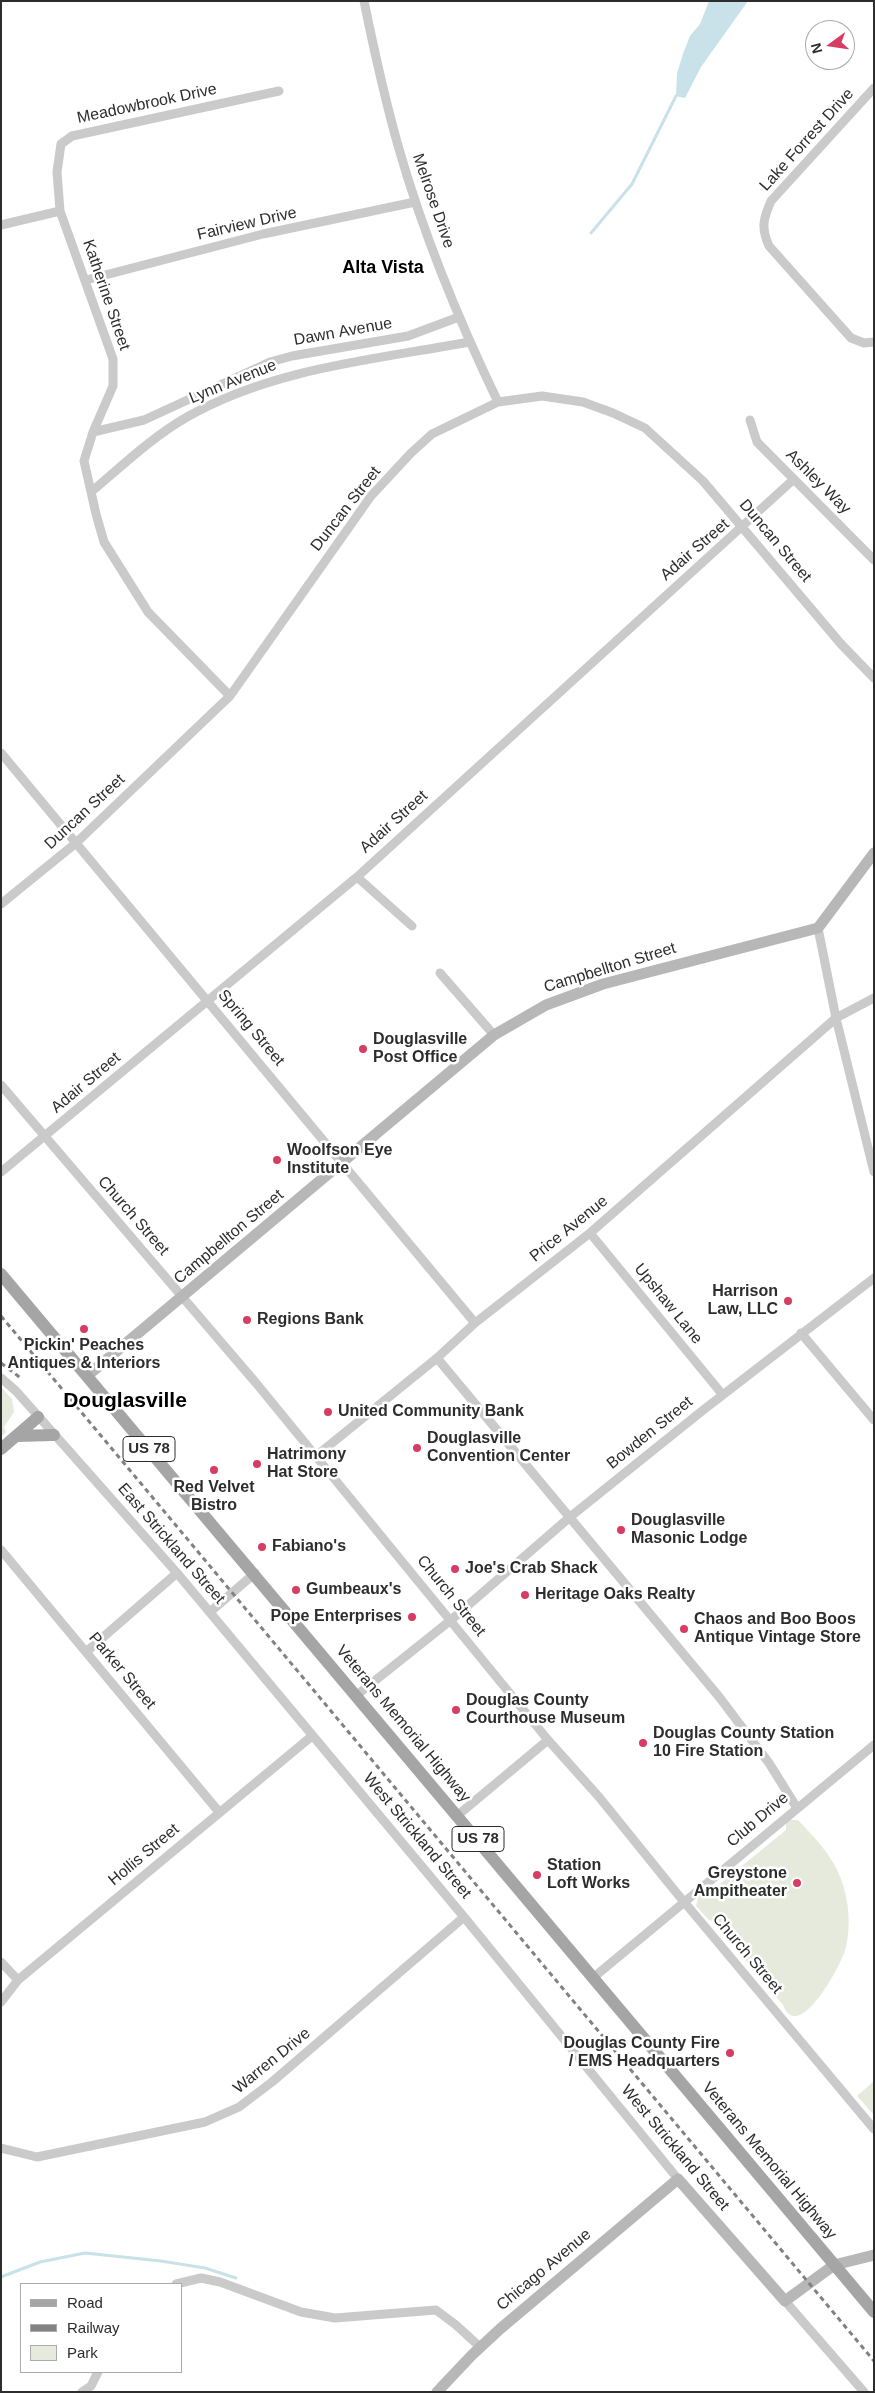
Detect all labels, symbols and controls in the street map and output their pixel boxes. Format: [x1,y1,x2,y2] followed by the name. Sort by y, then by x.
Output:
[805,20,855,70] north arrow
[807,42,825,55] text: N
[75,80,219,128] street label: Meadowbrook Drive
[756,85,858,195] street label: Lake Forrest Drive
[408,151,458,251] street label: Melrose Drive
[195,203,299,245] street label: Fairview Drive
[78,237,134,353] street label: Katherine Street
[342,257,424,279] district label: Alta Vista
[292,314,394,350] street label: Dawn Avenue
[187,356,279,408] street label: Lynn Avenue
[782,446,854,518] street label: Ashley Way
[307,463,385,555] street label: Duncan Street
[735,496,815,586] street label: Duncan Street
[657,515,733,585] street label: Adair Street
[41,770,129,854] street label: Duncan Street
[356,787,432,857] street label: Adair Street
[542,939,678,997] street label: Campbellton Street
[214,986,288,1070] street label: Spring Street
[373,1030,467,1068] place label: Douglasville Post Office
[357,1043,369,1055] marker: Douglasville Post Office
[47,1048,125,1118] street label: Adair Street
[287,1141,392,1179] place label: Woolfson Eye Institute
[271,1154,283,1166] marker: Woolfson Eye Institute
[93,1172,173,1260] street label: Church Street
[170,1186,288,1288] street label: Campbellton Street
[526,1192,612,1266] street label: Price Avenue
[630,1260,706,1348] street label: Upshaw Lane
[707,1282,778,1320] place label: Harrison Law, LLC
[782,1295,794,1307] marker: Harrison Law, LLC
[257,1310,364,1330] place label: Regions Bank
[241,1314,253,1326] marker: Regions Bank
[78,1323,90,1335] marker: Pickin' Peaches Antiques & Interiors
[8,1336,160,1374] place label: Pickin' Peaches Antiques & Interiors
[63,1388,187,1414] district label: Douglasville
[603,1393,697,1473] street label: Bowden Street
[338,1402,524,1422] place label: United Community Bank
[322,1406,334,1418] marker: United Community Bank
[427,1429,570,1467] place label: Douglasville Convention Center
[123,1436,175,1462] road number: US 78
[411,1442,423,1454] marker: Douglasville Convention Center
[267,1445,346,1483] place label: Hatrimony Hat Store
[251,1458,263,1470] marker: Hatrimony Hat Store
[208,1464,220,1476] marker: Red Velvet Bistro
[174,1478,254,1516] place label: Red Velvet Bistro
[113,1480,229,1608] street label: East Strickland Street
[631,1511,747,1549] place label: Douglasville Masonic Lodge
[615,1524,627,1536] marker: Douglasville Masonic Lodge
[272,1537,346,1557] place label: Fabiano's
[256,1541,268,1553] marker: Fabiano's
[412,1552,490,1640] street label: Church Street
[465,1559,598,1579] place label: Joe's Crab Shack
[449,1563,461,1575] marker: Joe's Crab Shack
[306,1580,401,1600] place label: Gumbeaux's
[290,1584,302,1596] marker: Gumbeaux's
[535,1585,695,1605] place label: Heritage Oaks Realty
[519,1589,531,1601] marker: Heritage Oaks Realty
[270,1607,402,1627] place label: Pope Enterprises
[694,1610,861,1648] place label: Chaos and Boo Boos Antique Vintage Store
[406,1611,418,1623] marker: Pope Enterprises
[678,1623,690,1635] marker: Chaos and Boo Boos Antique Vintage Store
[84,1629,160,1713] street label: Parker Street
[332,1642,474,1806] street label: Veterans Memorial Highway
[466,1691,625,1729] place label: Douglas County Courthouse Museum
[450,1704,462,1716] marker: Douglas County Courthouse Museum
[653,1724,834,1762] place label: Douglas County Station 10 Fire Station
[637,1737,649,1749] marker: Douglas County Station 10 Fire Station
[359,1769,475,1903] street label: West Strickland Street
[723,1789,793,1851] street label: Club Drive
[105,1820,183,1890] street label: Hollis Street
[452,1826,504,1852] road number: US 78
[547,1856,630,1894] place label: Station Loft Works
[694,1864,787,1902] place label: Greystone Ampitheater
[531,1869,543,1881] marker: Station Loft Works
[791,1877,803,1889] marker: Greystone Ampitheater
[708,1910,786,1998] street label: Church Street
[230,2024,314,2098] street label: Warren Drive
[564,2034,720,2072] place label: Douglas County Fire / EMS Headquarters
[724,2047,736,2059] marker: Douglas County Fire / EMS Headquarters
[698,2079,840,2243] street label: Veterans Memorial Highway
[617,2081,733,2215] street label: West Strickland Street
[493,2225,595,2315] street label: Chicago Avenue
[20,2283,182,2373] legend
[67,2294,103,2311] text: Road
[67,2319,120,2336] text: Railway
[67,2344,98,2361] text: Park

